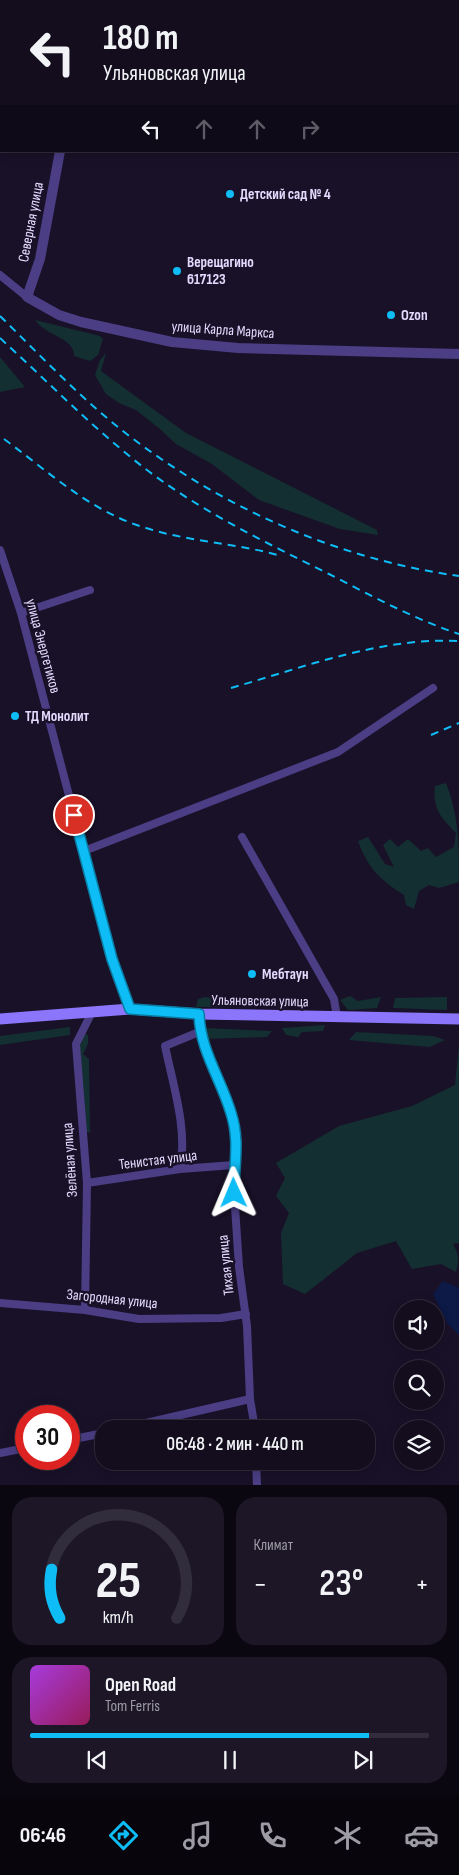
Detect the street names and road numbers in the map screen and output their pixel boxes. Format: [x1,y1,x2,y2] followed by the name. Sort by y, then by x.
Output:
[14,180,48,264] street label: Северная улица
[171,317,275,343] street label: улица Карла Маркса
[21,597,65,696] street label: улица Энергетиков
[211,991,309,1011] street label: Ульяновская улица
[58,1122,82,1198] street label: Зелёная улица
[118,1146,198,1174] street label: Тенистая улица
[213,1234,239,1296] street label: Тихая улица
[66,1285,159,1313] street label: Загородная улица

